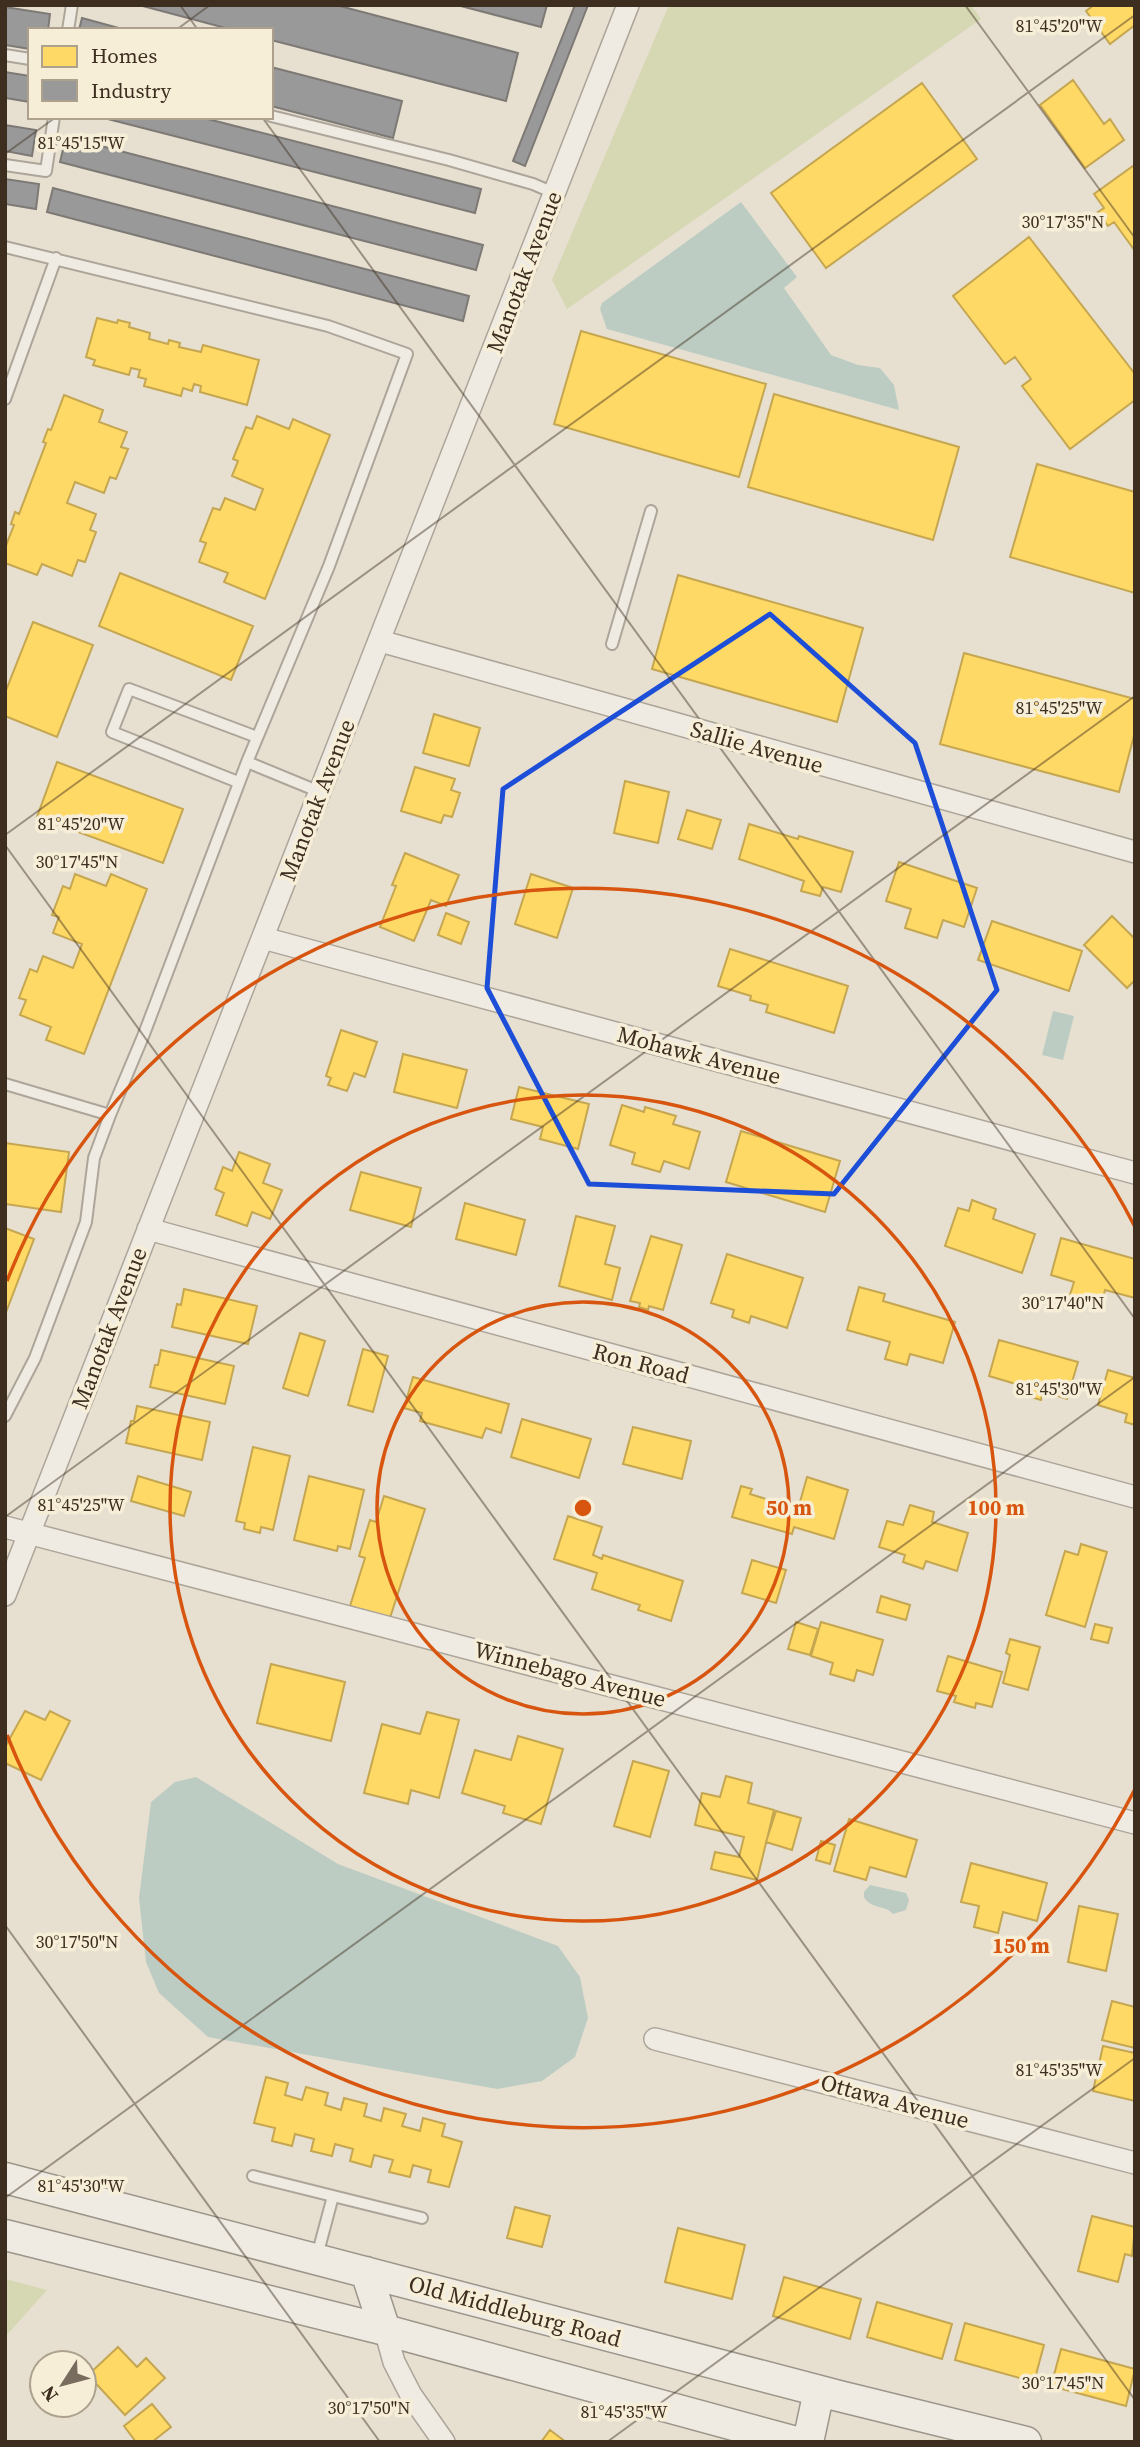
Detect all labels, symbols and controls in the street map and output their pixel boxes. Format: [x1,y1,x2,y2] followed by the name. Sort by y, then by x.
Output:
[1016,13,1103,38] text: 81°45'20"W
[28,28,273,119] legend
[91,41,157,70] text: Homes
[91,76,171,105] text: Industry
[38,130,125,155] text: 81°45'15"W
[478,187,570,357] street label: Manotak Avenue
[1022,209,1104,234] text: 30°17'35"N
[1016,695,1103,720] text: 81°45'25"W
[687,713,827,781] street label: Sallie Avenue
[271,715,363,885] street label: Manotak Avenue
[38,811,125,836] text: 81°45'20"W
[36,849,118,874] text: 30°17'45"N
[614,1018,784,1092] street label: Mohawk Avenue
[63,1243,155,1413] street label: Manotak Avenue
[1022,1290,1104,1315] text: 30°17'40"N
[589,1335,693,1391] street label: Ron Road
[1016,1376,1103,1401] text: 81°45'30"W
[38,1492,125,1517] text: 81°45'25"W
[766,1493,812,1522] text: 50 m
[967,1493,1025,1522] text: 100 m
[571,1496,595,1520] centre of rings
[470,1633,670,1715] street label: Winnebago Avenue
[36,1929,118,1954] text: 30°17'50"N
[992,1931,1050,1960] text: 150 m
[1016,2057,1103,2082] text: 81°45'35"W
[817,2066,973,2136] street label: Ottawa Avenue
[38,2173,125,2198] text: 81°45'30"W
[405,2267,625,2355] street label: Old Middleburg Road
[28,2349,98,2419] north arrow
[1022,2370,1104,2395] text: 30°17'45"N
[35,2381,64,2407] text: N
[328,2395,410,2420] text: 30°17'50"N
[581,2399,668,2424] text: 81°45'35"W

